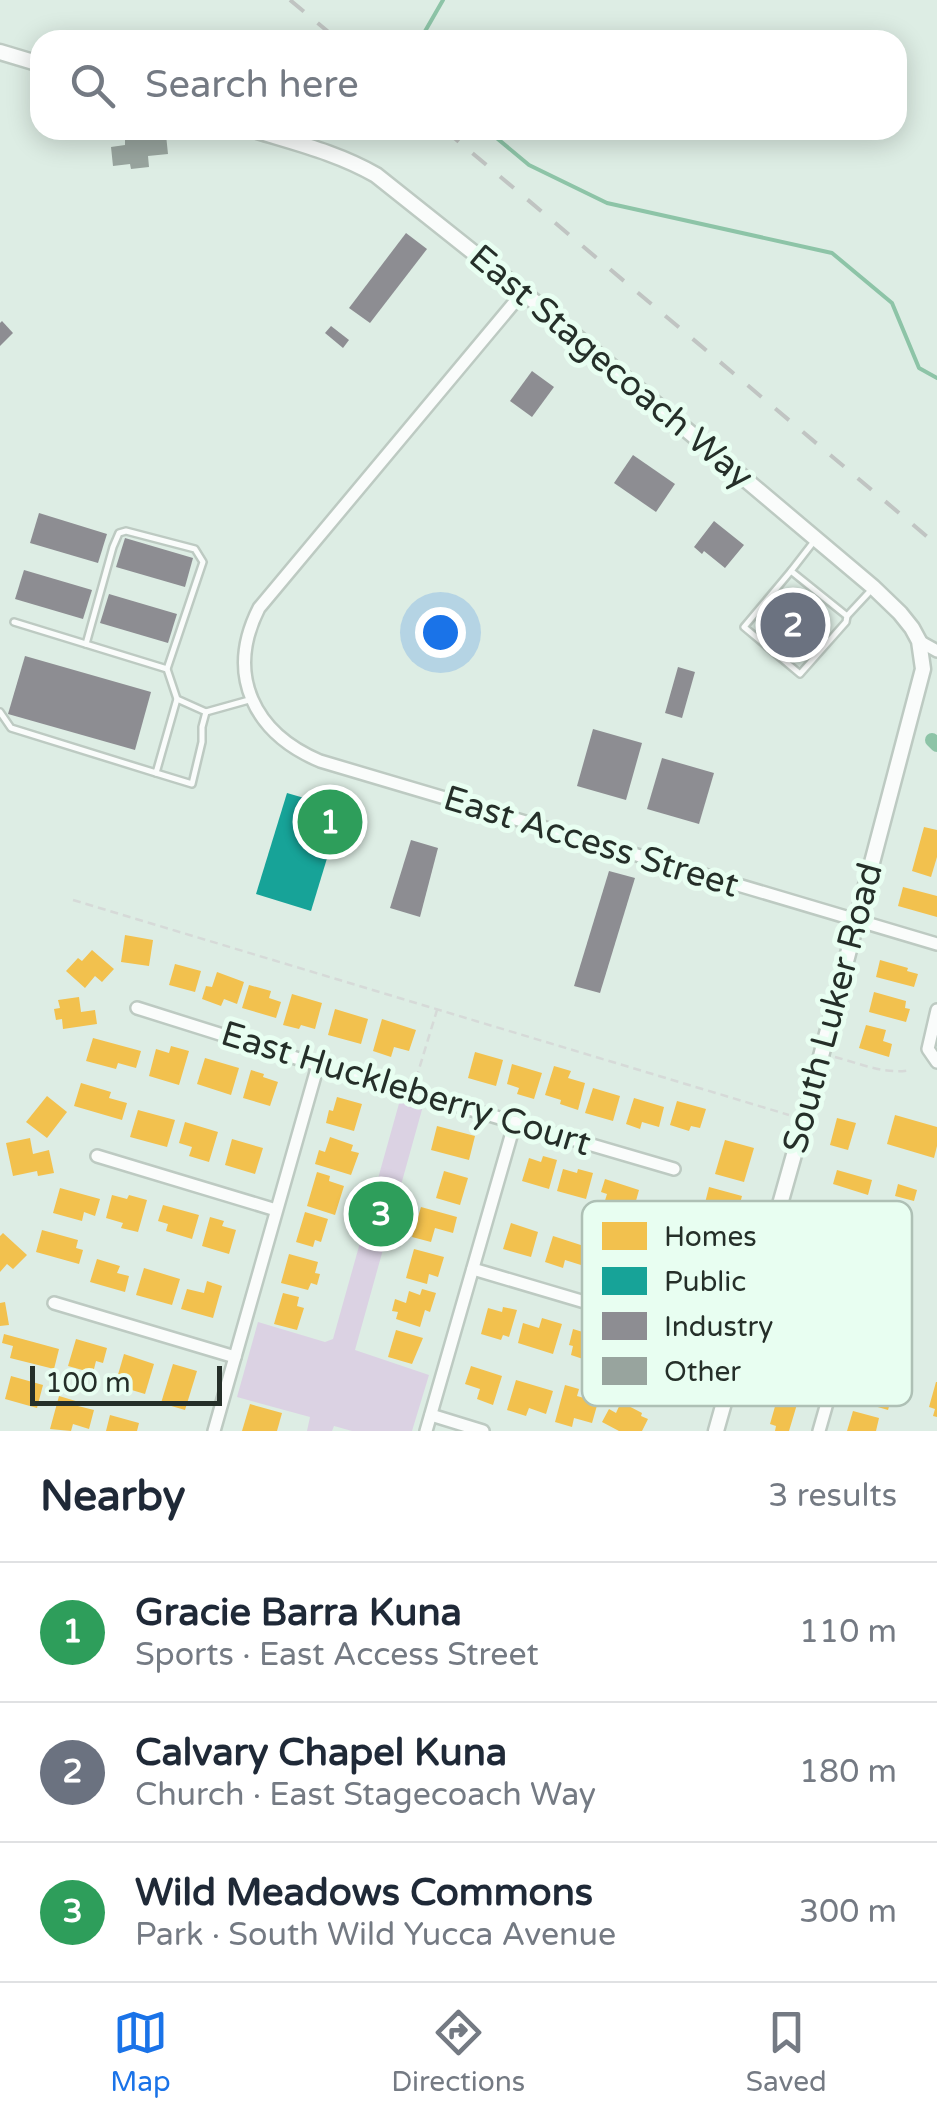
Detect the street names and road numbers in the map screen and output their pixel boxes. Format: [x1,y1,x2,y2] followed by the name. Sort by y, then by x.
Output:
[461,236,761,498] street label: East Stagecoach Way
[438,777,744,907] street label: East Access Street
[774,858,892,1158] street label: South Luker Road
[216,1013,596,1165] street label: East Huckleberry Court

